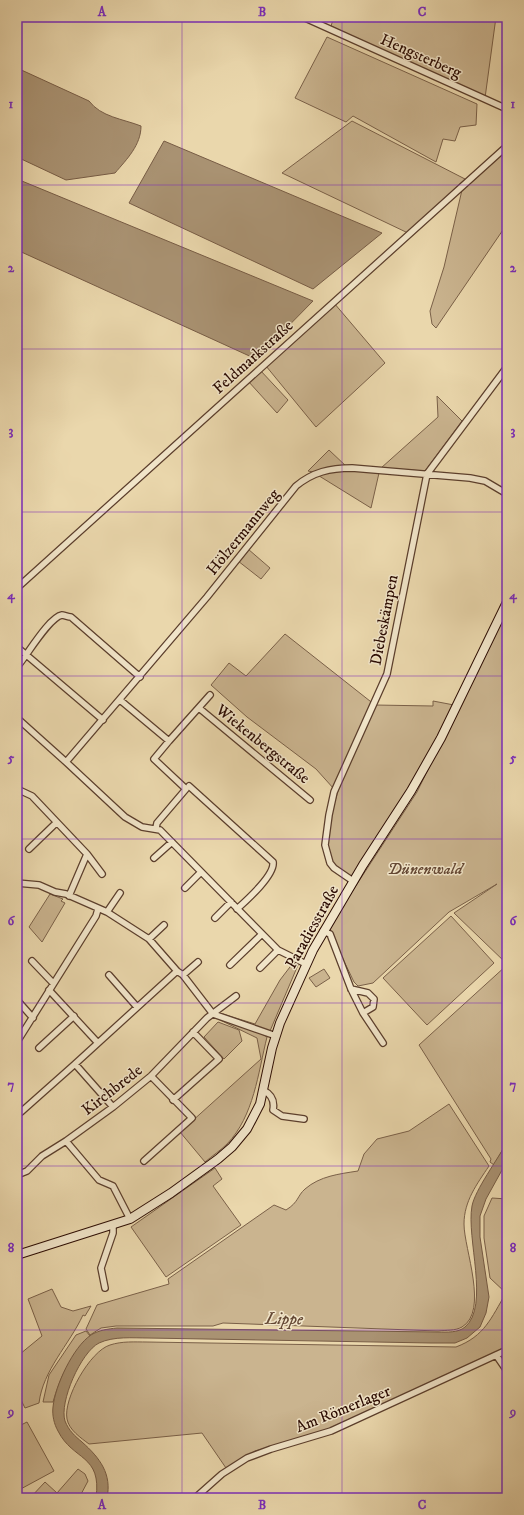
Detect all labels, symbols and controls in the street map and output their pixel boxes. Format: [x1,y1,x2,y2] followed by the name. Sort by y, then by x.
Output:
[97,4,107,20] text: A
[258,4,266,20] text: B
[418,4,427,20] text: C
[377,29,465,83] street label: Hengsterberg
[9,96,14,112] text: 1
[511,96,516,112] text: 1
[8,260,15,276] text: 2
[510,260,517,276] text: 2
[209,316,297,398] street label: Feldmarkstraße
[9,423,14,439] text: 3
[511,423,516,439] text: 3
[202,485,284,579] street label: Hölzermannweg
[365,572,403,667] street label: Diebeskämpen
[6,587,15,604] text: 4
[508,587,517,604] text: 4
[211,699,314,788] street label: Wiekenbergstraße
[7,750,15,766] text: 5
[509,750,517,766] text: 5
[387,859,465,879] park label: Dünenwald
[281,881,343,972] street label: Paradiesstraße
[8,913,16,929] text: 6
[510,913,518,929] text: 6
[78,1060,146,1120] street label: Kirchbrede
[8,1077,15,1093] text: 7
[510,1077,517,1093] text: 7
[8,1240,15,1256] text: 8
[510,1240,517,1256] text: 8
[264,1308,304,1330] water label: Lippe
[293,1381,393,1437] street label: Am Römerlager
[7,1404,14,1420] text: 9
[509,1404,516,1420] text: 9
[97,1497,107,1513] text: A
[258,1497,266,1513] text: B
[418,1497,427,1513] text: C

